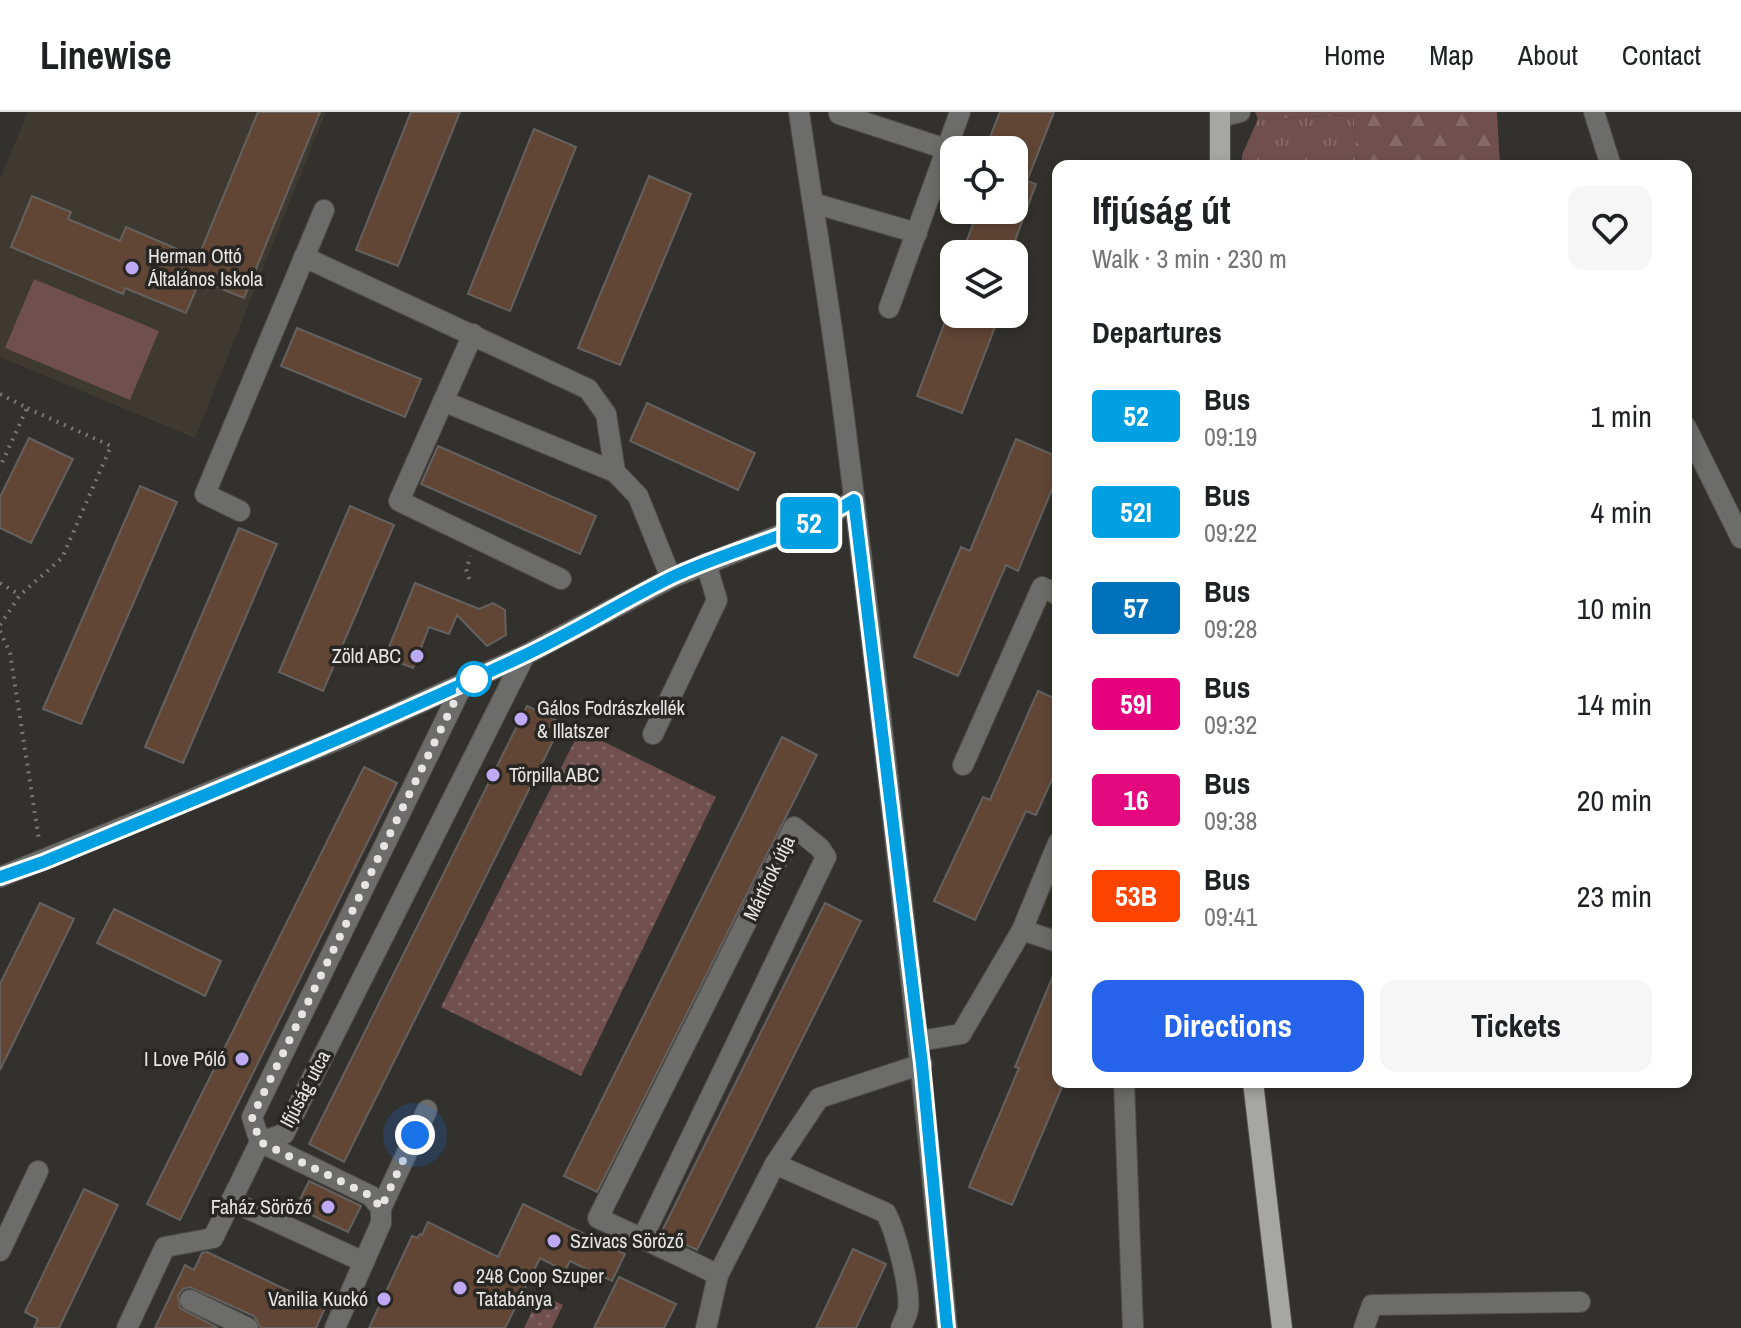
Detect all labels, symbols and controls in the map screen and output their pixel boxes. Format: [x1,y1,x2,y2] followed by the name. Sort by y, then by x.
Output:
[40,30,172,81] text: Linewise
[1324,36,1385,74] text: Home
[1429,36,1474,74] text: Map
[1518,36,1578,74] text: About
[1622,36,1701,74] text: Contact
[940,136,1028,328] map controls
[940,136,1028,224] button: locate
[1092,185,1231,236] text: Ifjúság út
[1568,186,1652,270] button: heart
[940,240,1028,328] button: layers
[1092,241,1287,276] text: Walk · 3 min · 230 m
[147,242,263,292] place label: Herman Ottó Általános Iskola
[123,259,141,277] marker: Herman Ottó Általános Iskola
[1092,312,1222,352] text: Departures
[1204,379,1250,419] text: Bus
[1590,396,1652,436] text: 1 min
[1123,397,1149,435] text: 52
[1204,419,1257,454] text: 09:19
[1204,475,1250,515] text: Bus
[1590,492,1652,532] text: 4 min
[1120,493,1152,531] text: 52I
[773,497,845,549] line badge: 52
[796,504,822,542] text: 52
[1204,515,1257,550] text: 09:22
[1204,571,1250,611] text: Bus
[1577,588,1652,628] text: 10 min
[1123,589,1149,627] text: 57
[1204,611,1257,646] text: 09:28
[332,642,401,669] place label: Zöld ABC
[408,647,426,665] marker: Zöld ABC
[457,662,491,696] unlabelled marker
[1204,667,1250,707] text: Bus
[1577,684,1652,724] text: 14 min
[1120,685,1152,723] text: 59I
[537,694,686,744] place label: Gálos Fodrászkellék & Illatszer
[1204,707,1257,742] text: 09:32
[512,710,530,728] marker: Gálos Fodrászkellék & Illatszer
[509,761,599,788] place label: Törpilla ABC
[1204,763,1250,803] text: Bus
[484,766,502,784] marker: Törpilla ABC
[1577,780,1652,820] text: 20 min
[1123,781,1149,819] text: 16
[1204,803,1257,838] text: 09:38
[736,831,801,925] street label: Mártírok útja
[1204,859,1250,899] text: Bus
[1577,876,1652,916] text: 23 min
[1115,877,1157,915] text: 53B
[1204,899,1257,934] text: 09:41
[1092,980,1364,1072] button: Directions
[1380,980,1652,1072] button: Tickets
[144,1045,226,1072] place label: I Love Póló
[273,1045,336,1132] street label: Ifjúság utca
[233,1050,251,1068] marker: I Love Póló
[395,1115,435,1155] your location
[211,1193,312,1220] place label: Faház Söröző
[319,1198,337,1216] marker: Faház Söröző
[570,1227,684,1254] place label: Szivacs Söröző
[545,1232,563,1250] marker: Szivacs Söröző
[476,1262,604,1312] place label: 248 Coop Szuper Tatabánya
[451,1279,469,1297] marker: 248 Coop Szuper Tatabánya
[268,1285,368,1312] place label: Vanilia Kuckó
[375,1290,393,1308] marker: Vanilia Kuckó

